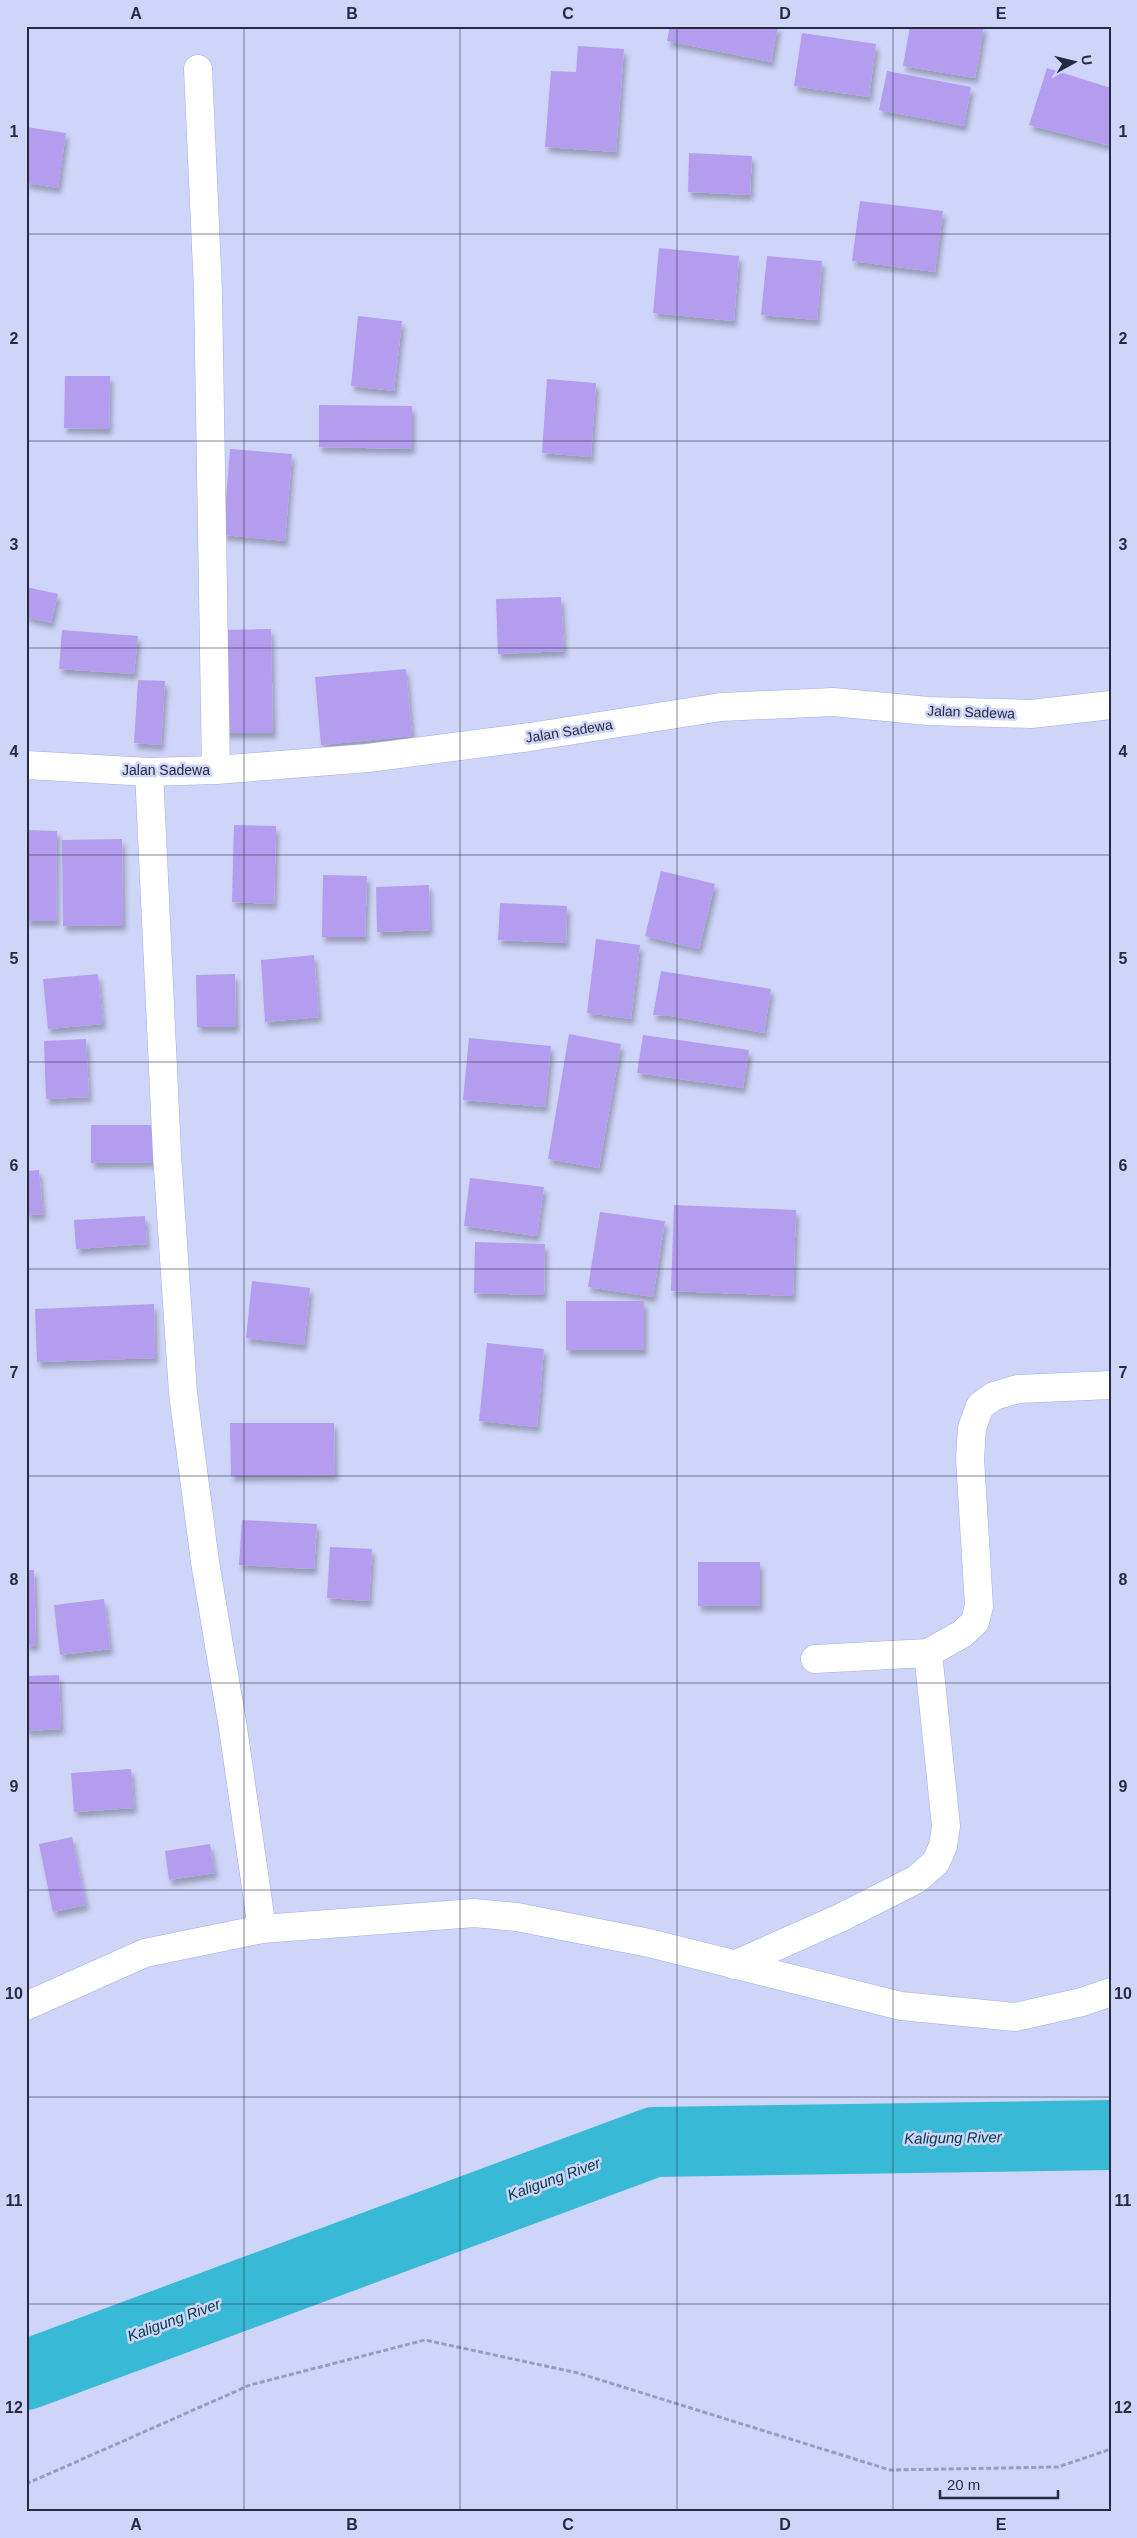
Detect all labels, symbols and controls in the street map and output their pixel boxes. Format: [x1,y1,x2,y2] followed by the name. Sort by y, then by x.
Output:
[130,5,142,22] text: A
[346,5,358,22] text: B
[562,5,574,22] text: C
[779,5,791,22] text: D
[996,5,1007,22] text: E
[1050,38,1100,88] north arrow
[1078,54,1096,66] text: U
[10,123,19,140] text: 1
[1119,123,1128,140] text: 1
[10,330,19,347] text: 2
[1119,330,1128,347] text: 2
[10,536,19,553] text: 3
[1119,536,1128,553] text: 3
[927,702,1015,722] street label: Jalan Sadewa
[524,716,614,746] street label: Jalan Sadewa
[10,743,19,760] text: 4
[1119,743,1128,760] text: 4
[122,762,210,778] street label: Jalan Sadewa
[10,950,19,967] text: 5
[1119,950,1128,967] text: 5
[10,1157,19,1174] text: 6
[1119,1157,1128,1174] text: 6
[10,1364,19,1381] text: 7
[1119,1364,1128,1381] text: 7
[10,1571,19,1588] text: 8
[1119,1571,1128,1588] text: 8
[10,1778,19,1795] text: 9
[1119,1778,1128,1795] text: 9
[5,1985,23,2002] text: 10
[1114,1985,1132,2002] text: 10
[904,2128,1003,2147] water label: Kaligung River
[505,2154,604,2203] water label: Kaligung River
[6,2192,23,2209] text: 11
[1115,2192,1132,2209] text: 11
[125,2295,224,2344] water label: Kaligung River
[5,2399,23,2416] text: 12
[1114,2399,1132,2416] text: 12
[940,2468,1057,2500] scale bar
[947,2476,980,2493] text: 20 m
[130,2516,142,2533] text: A
[346,2516,358,2533] text: B
[562,2516,574,2533] text: C
[779,2516,791,2533] text: D
[996,2516,1007,2533] text: E

